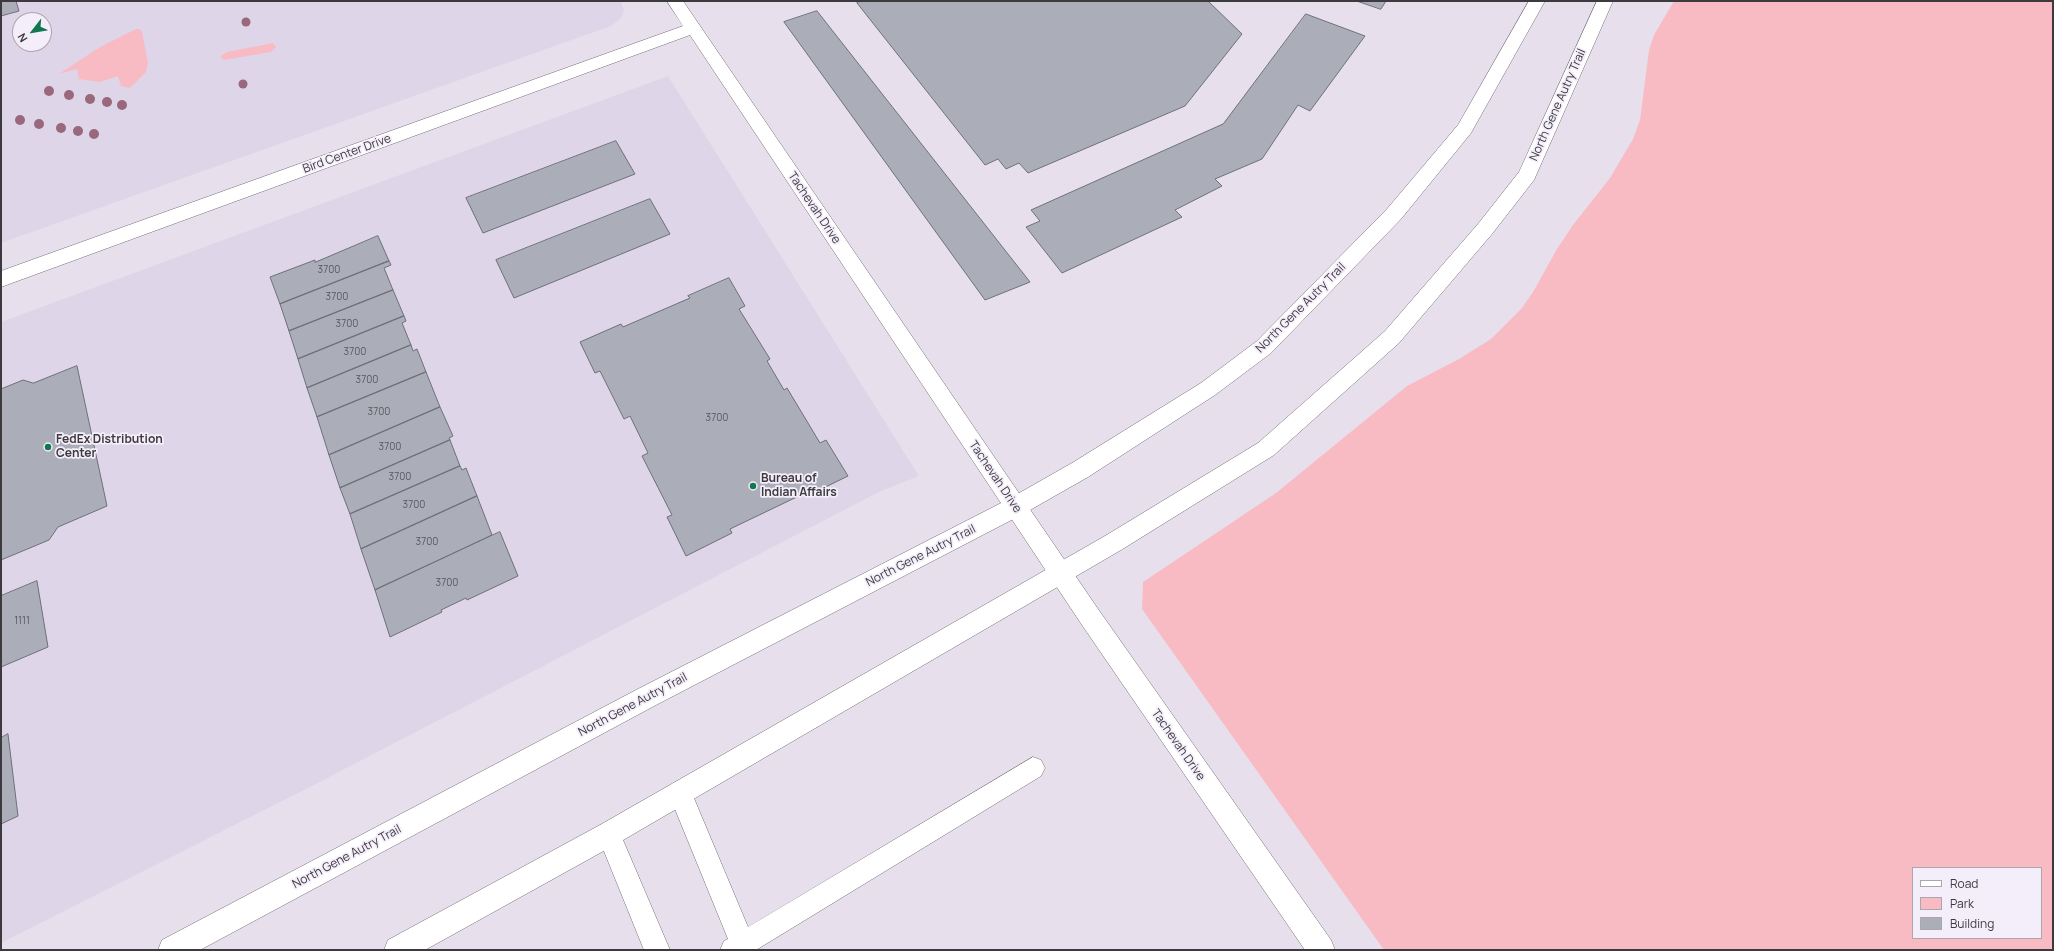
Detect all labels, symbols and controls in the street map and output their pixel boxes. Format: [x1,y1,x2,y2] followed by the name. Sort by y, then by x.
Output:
[12,12,52,52] north arrow
[14,31,31,45] text: N
[1527,47,1589,163] street label: North Gene Autry Trail
[301,131,393,177] street label: Bird Center Drive
[785,169,843,247] street label: Tachevah Drive
[1253,260,1349,356] street label: North Gene Autry Trail
[318,264,340,276] house number: 3700
[326,291,348,303] house number: 3700
[336,318,358,330] house number: 3700
[344,346,366,358] house number: 3700
[356,374,378,386] house number: 3700
[368,406,390,418] house number: 3700
[706,412,728,424] house number: 3700
[56,433,163,461] place label: FedEx Distribution Center
[966,438,1024,516] street label: Tachevah Drive
[379,441,401,453] house number: 3700
[43,442,53,452] marker: FedEx Distribution Center
[389,471,411,483] house number: 3700
[761,472,837,500] place label: Bureau of Indian Affairs
[748,481,758,491] marker: Bureau of Indian Affairs
[403,499,425,511] house number: 3700
[864,522,978,590] street label: North Gene Autry Trail
[416,536,438,548] house number: 3700
[436,577,458,589] house number: 3700
[14,615,30,627] house number: 1111
[576,670,690,740] street label: North Gene Autry Trail
[1148,707,1208,783] street label: Tachevah Drive
[290,822,404,892] street label: North Gene Autry Trail
[1912,867,2042,939] legend
[1950,875,1978,892] text: Road
[1950,895,1974,912] text: Park
[1950,915,1994,932] text: Building

